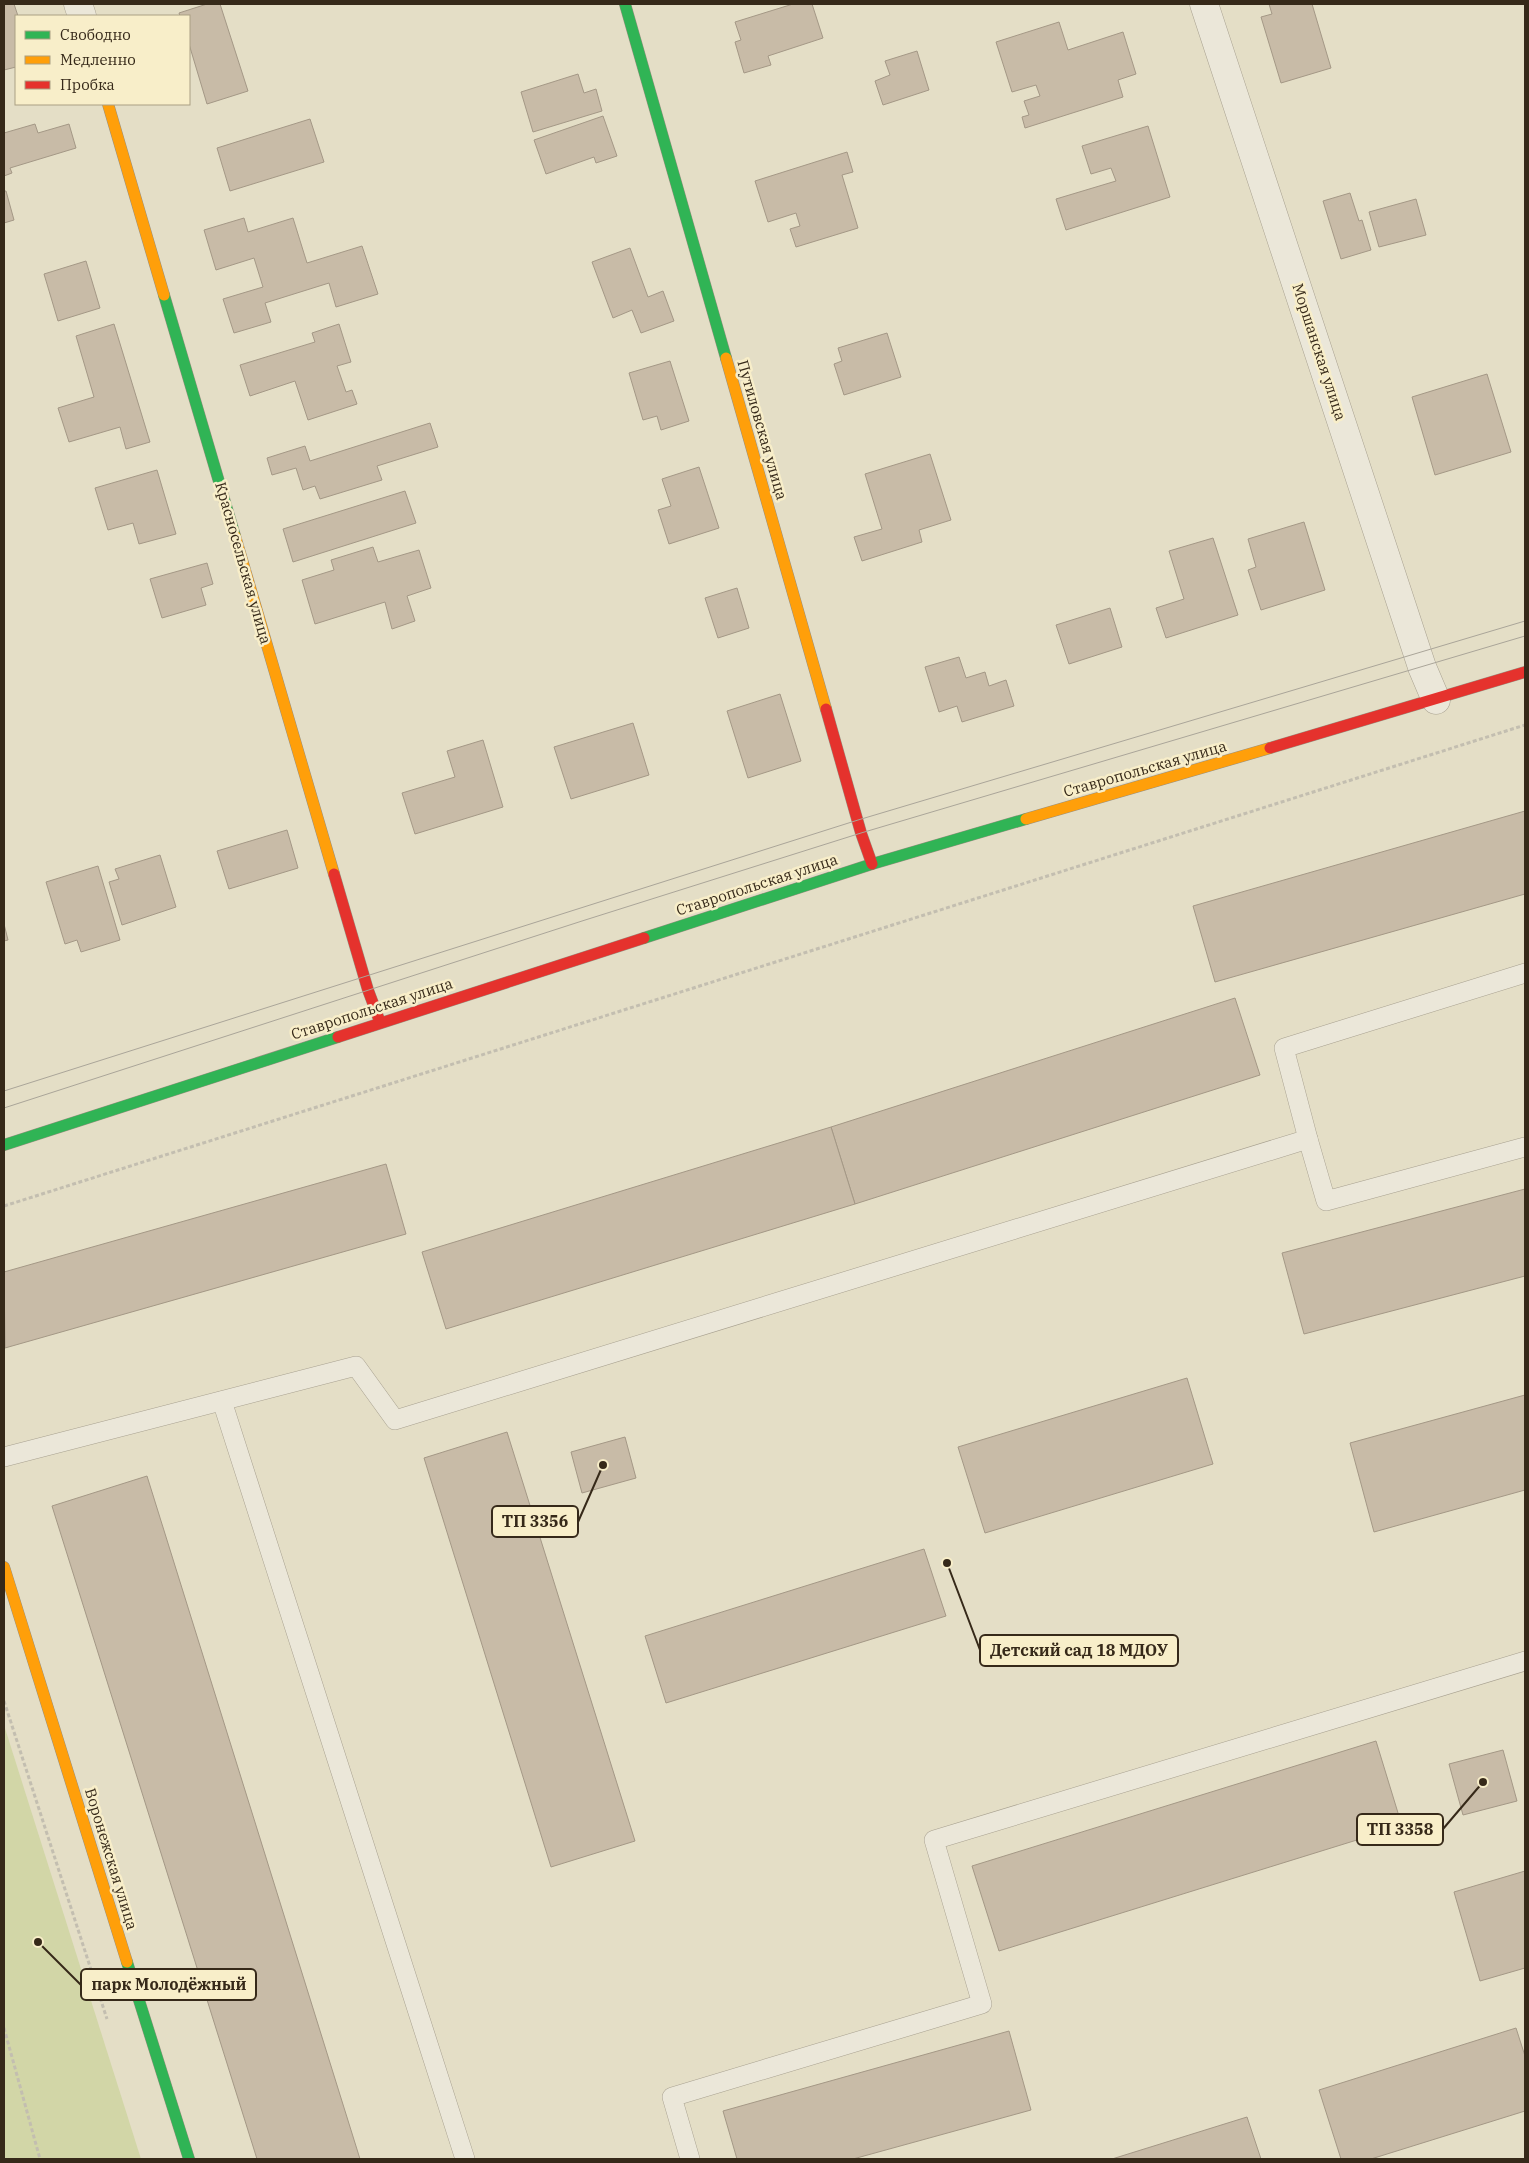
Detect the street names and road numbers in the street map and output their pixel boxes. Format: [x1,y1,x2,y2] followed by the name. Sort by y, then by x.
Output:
[1288,281,1351,423] street label: Моршанская улица
[733,358,792,502] street label: Путиловская улица
[211,479,276,646] street label: Красносельская улица
[1061,736,1229,801] street label: Ставропольская улица
[674,849,840,920] street label: Ставропольская улица
[289,973,455,1044] street label: Ставропольская улица
[81,1786,142,1932] street label: Воронежская улица

